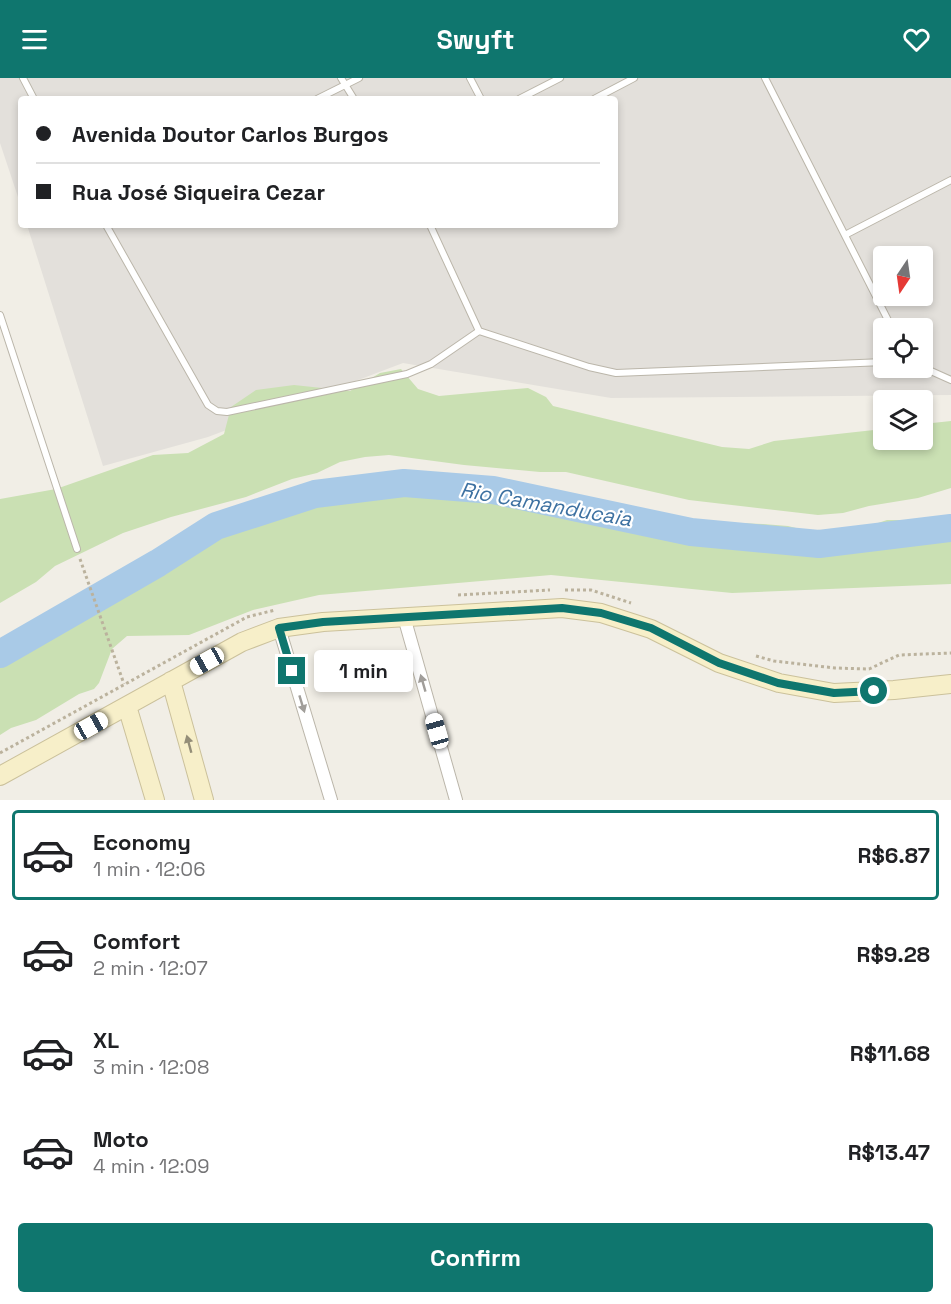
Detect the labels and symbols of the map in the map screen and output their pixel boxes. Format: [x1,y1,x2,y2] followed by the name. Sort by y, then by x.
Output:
[873,246,933,306] north arrow
[458,476,635,533] water label: Rio Camanducaia
[187,644,227,678] car
[313,650,412,692] callout: 1 min
[278,657,305,684] route end
[418,674,427,692] one-way arrow
[860,677,887,704] route start
[298,695,307,713] one-way arrow
[71,709,111,743] car
[423,711,451,751] car
[184,734,193,752] one-way arrow

